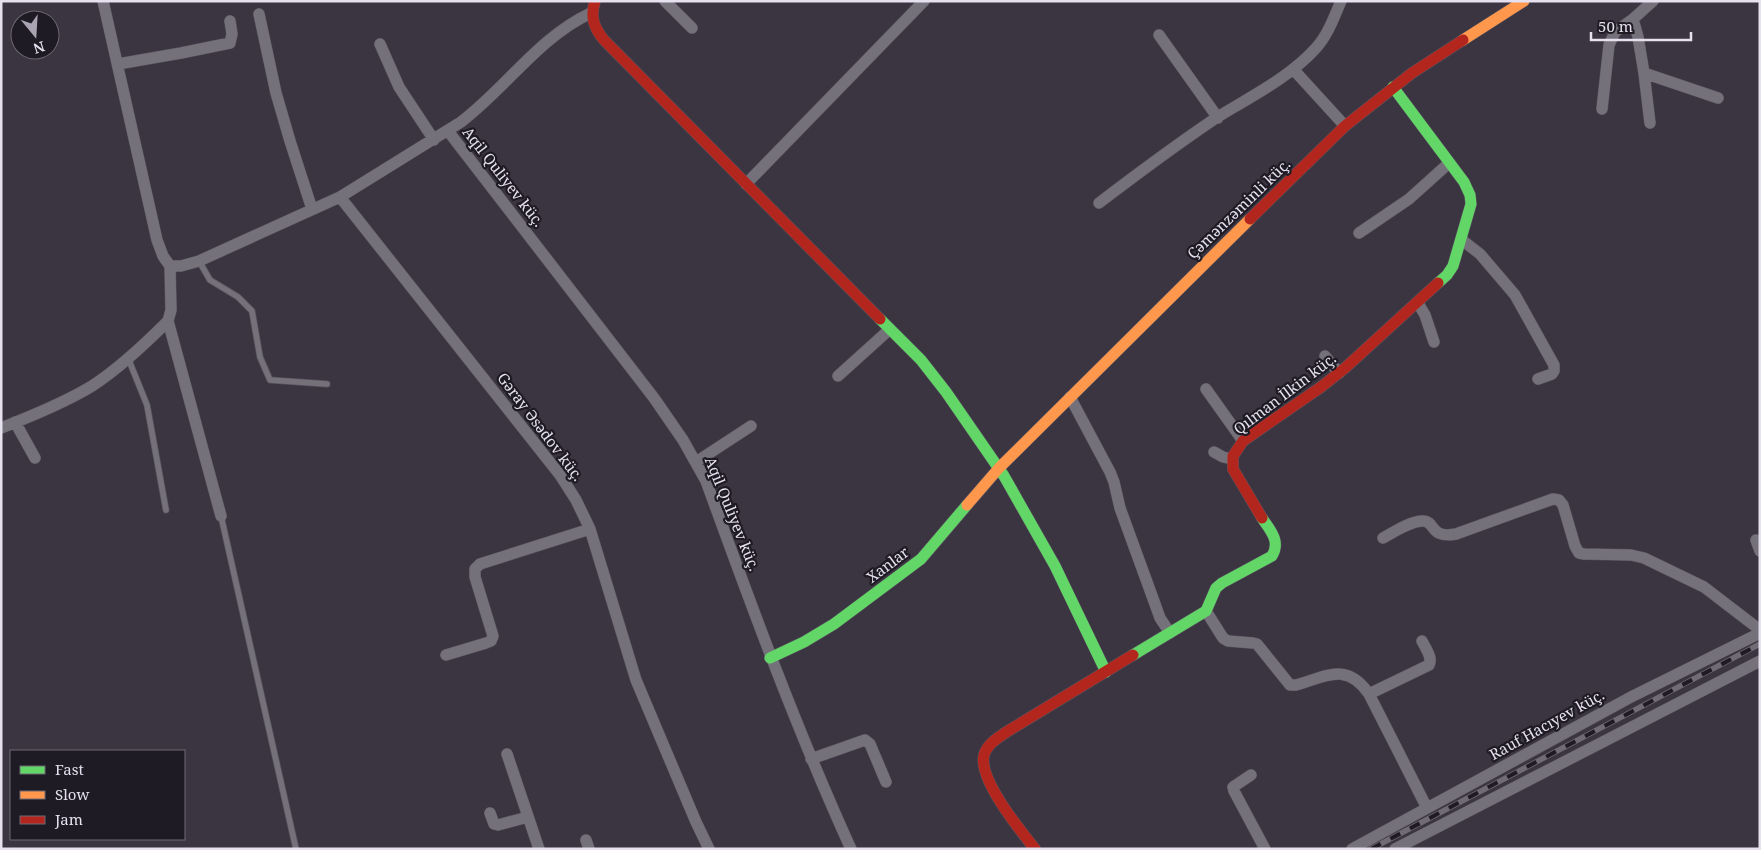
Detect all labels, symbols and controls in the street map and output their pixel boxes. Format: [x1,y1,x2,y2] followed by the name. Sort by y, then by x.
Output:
[10,10,60,60] north arrow
[1591,10,1691,42] scale bar
[1598,16,1633,36] text: 50 m
[31,37,47,59] text: N
[459,122,549,230] street label: Aqil Quliyev küç.
[1182,154,1294,263] street label: Çəmənzəminli küç.
[1229,348,1340,438] street label: Qılman İlkin küç.
[493,368,588,485] street label: Gəray Əsədov küç.
[701,454,765,574] street label: Aqil Quliyev küç.
[862,542,913,587] street label: Xanlar
[1486,684,1607,764] street label: Rauf Hacıyev küç.
[10,750,185,840] legend
[55,759,84,779] text: Fast
[55,784,89,804] text: Slow
[54,809,83,829] text: Jam

